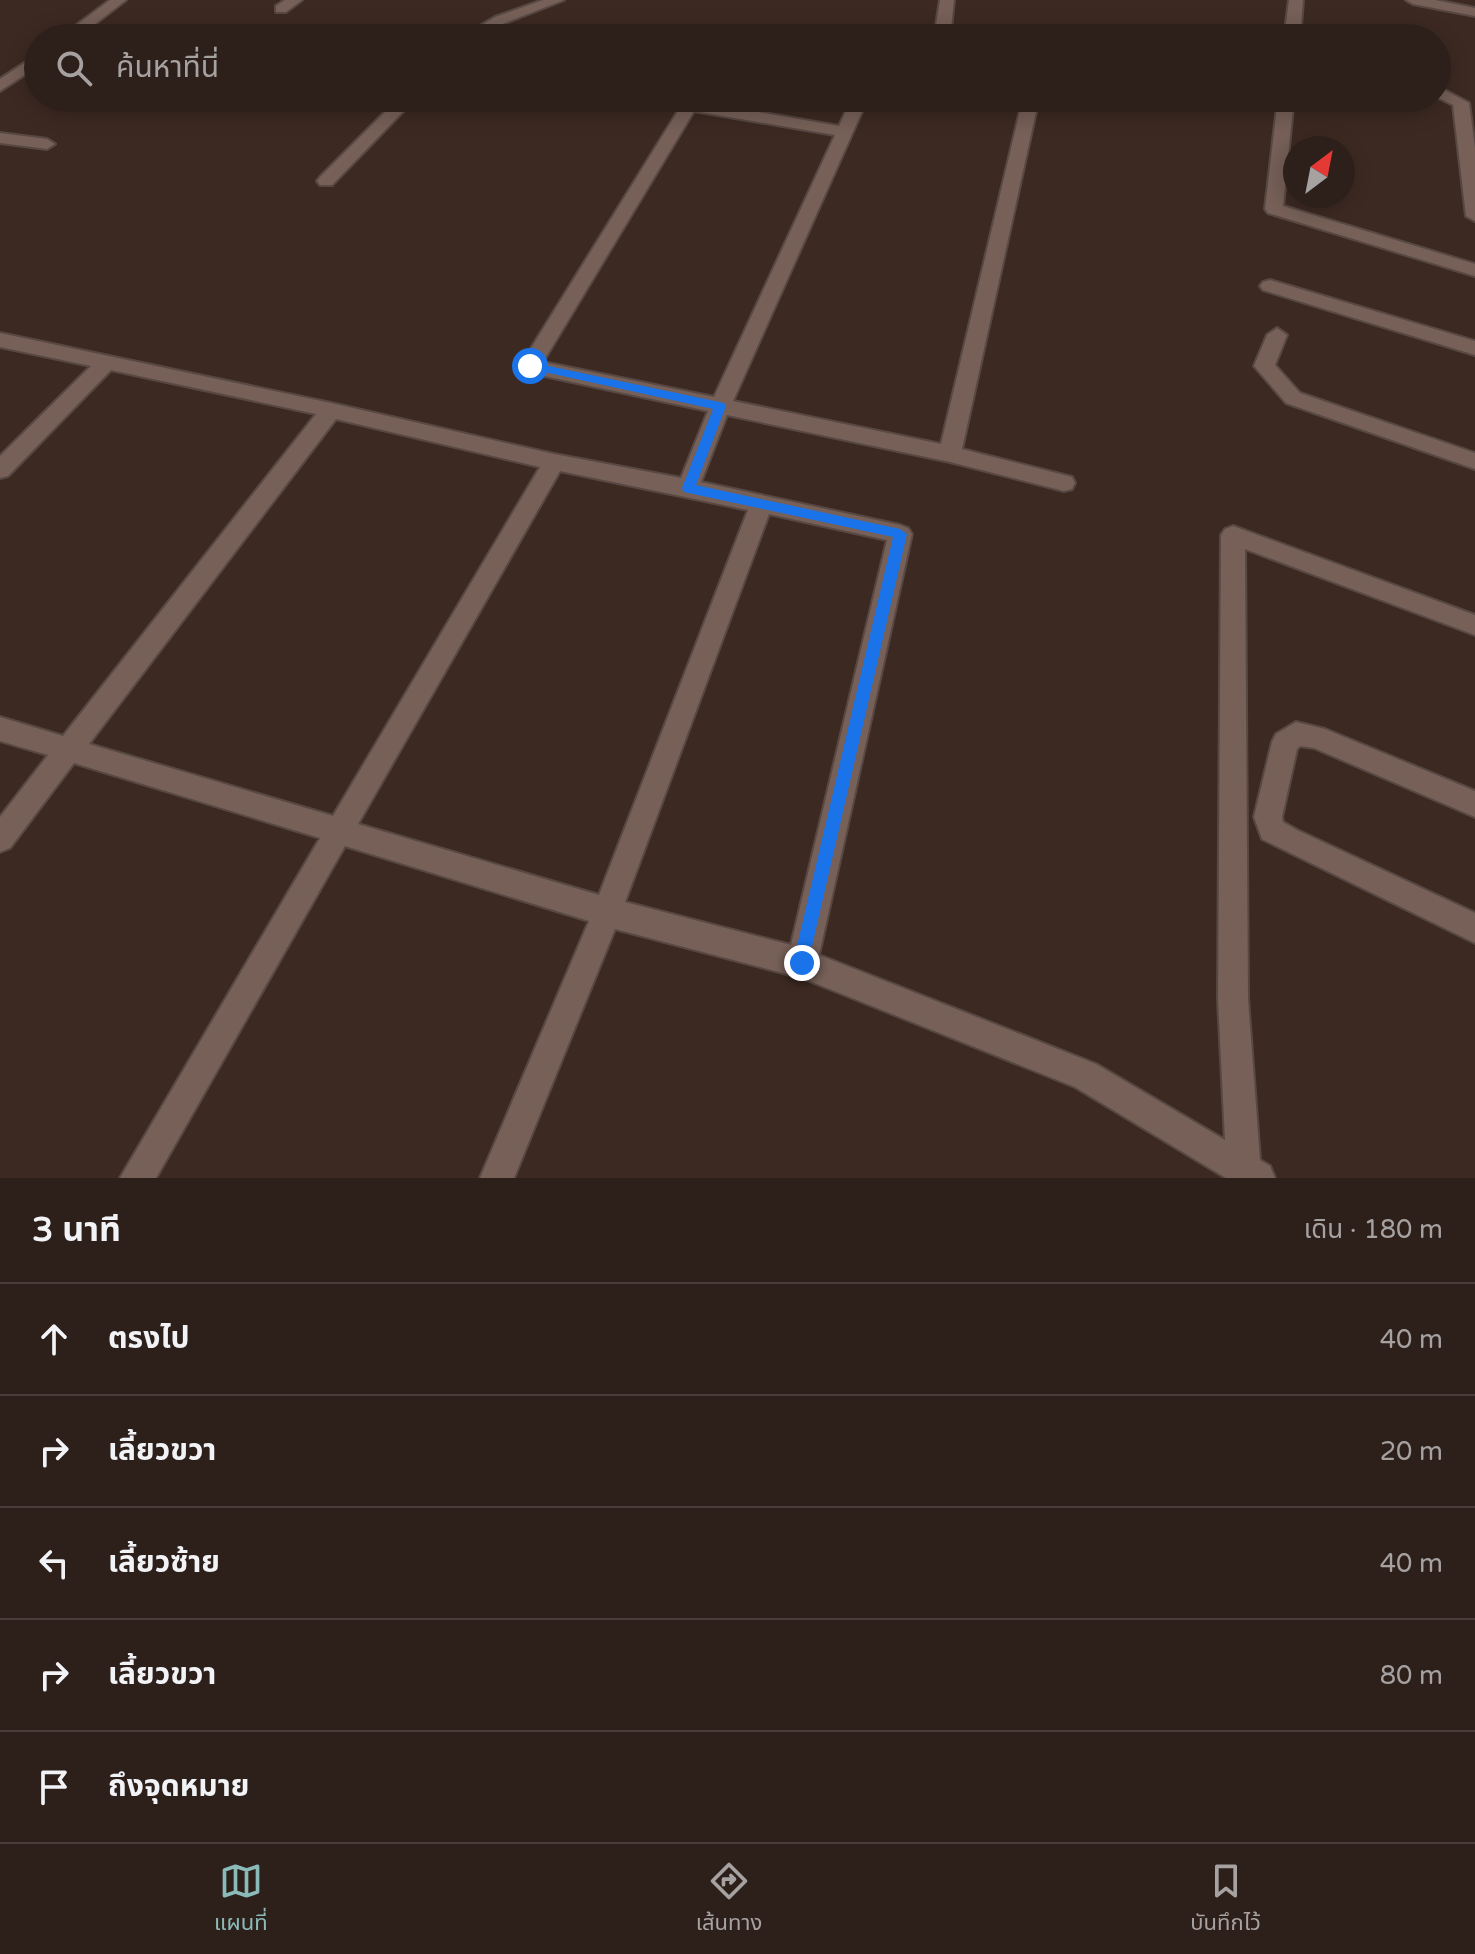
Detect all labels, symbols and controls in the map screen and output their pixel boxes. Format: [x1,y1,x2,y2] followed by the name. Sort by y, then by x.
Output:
[24,24,1451,112] search box
[52,46,96,90] icon: search
[116,49,219,86] text: ค้นหาที่นี่
[1283,136,1355,208] north arrow
[512,348,548,384] route start
[784,945,820,981] route end
[32,1210,121,1251] text: 3 นาที
[1304,1214,1443,1245] text: เดิน · 180 m
[32,1317,76,1361] icon: ahead
[108,1320,190,1357] text: ตรงไป
[1380,1324,1443,1355] text: 40 m
[32,1429,76,1473] icon: right
[108,1432,216,1469] text: เลี้ยวขวา
[1380,1436,1443,1467] text: 20 m
[32,1541,76,1585] icon: left
[108,1544,220,1581] text: เลี้ยวซ้าย
[1380,1548,1443,1579] text: 40 m
[32,1653,76,1697] icon: right
[108,1656,216,1693] text: เลี้ยวขวา
[1380,1660,1443,1691] text: 80 m
[32,1765,76,1809] icon: arrive
[108,1768,249,1805] text: ถึงจุดหมาย
[214,1859,268,1940] tab: แผนที่
[696,1859,762,1940] tab: เส้นทาง
[1190,1859,1261,1940] tab: บันทึกไว้

